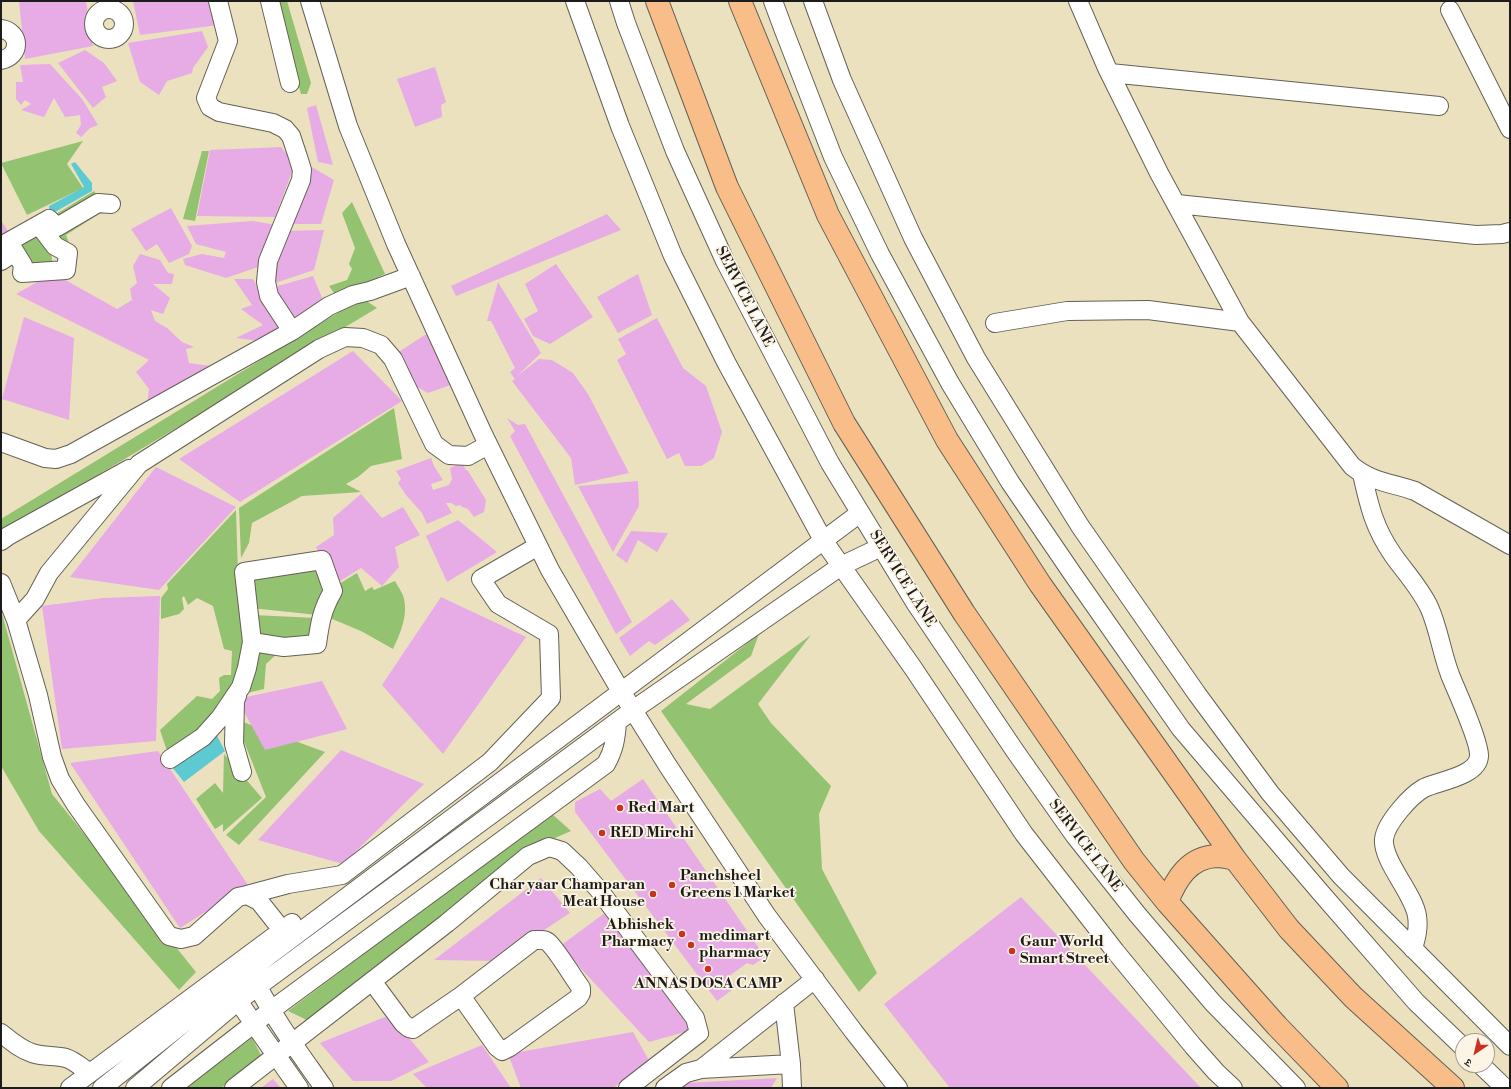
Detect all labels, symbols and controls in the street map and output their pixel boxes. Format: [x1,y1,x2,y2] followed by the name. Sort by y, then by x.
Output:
[711,243,777,351] street label: SERVICE LANE
[865,527,939,631] street label: SERVICE LANE
[1044,796,1126,896] street label: SERVICE LANE
[628,799,694,817] place label: Red Mart
[615,803,625,813] marker: Red Mart
[610,824,694,842] place label: RED Mirchi
[597,828,607,838] marker: RED Mirchi
[680,867,795,902] place label: Panchsheel Greens 1 Market
[489,876,645,911] place label: Char yaar Champaran Meat House
[667,880,677,890] marker: Panchsheel Greens 1 Market
[648,889,658,899] marker: Char yaar Champaran Meat House
[601,916,674,951] place label: Abhishek Pharmacy
[699,927,771,962] place label: medimart pharmacy
[677,929,687,939] marker: Abhishek Pharmacy
[1020,933,1109,968] place label: Gaur World Smart Street
[686,940,696,950] marker: medimart pharmacy
[1007,946,1017,956] marker: Gaur World Smart Street
[703,964,713,974] marker: ANNAS DOSA CAMP
[634,975,782,993] place label: ANNAS DOSA CAMP
[1455,1033,1495,1073] north arrow
[1462,1055,1475,1069] text: उ

